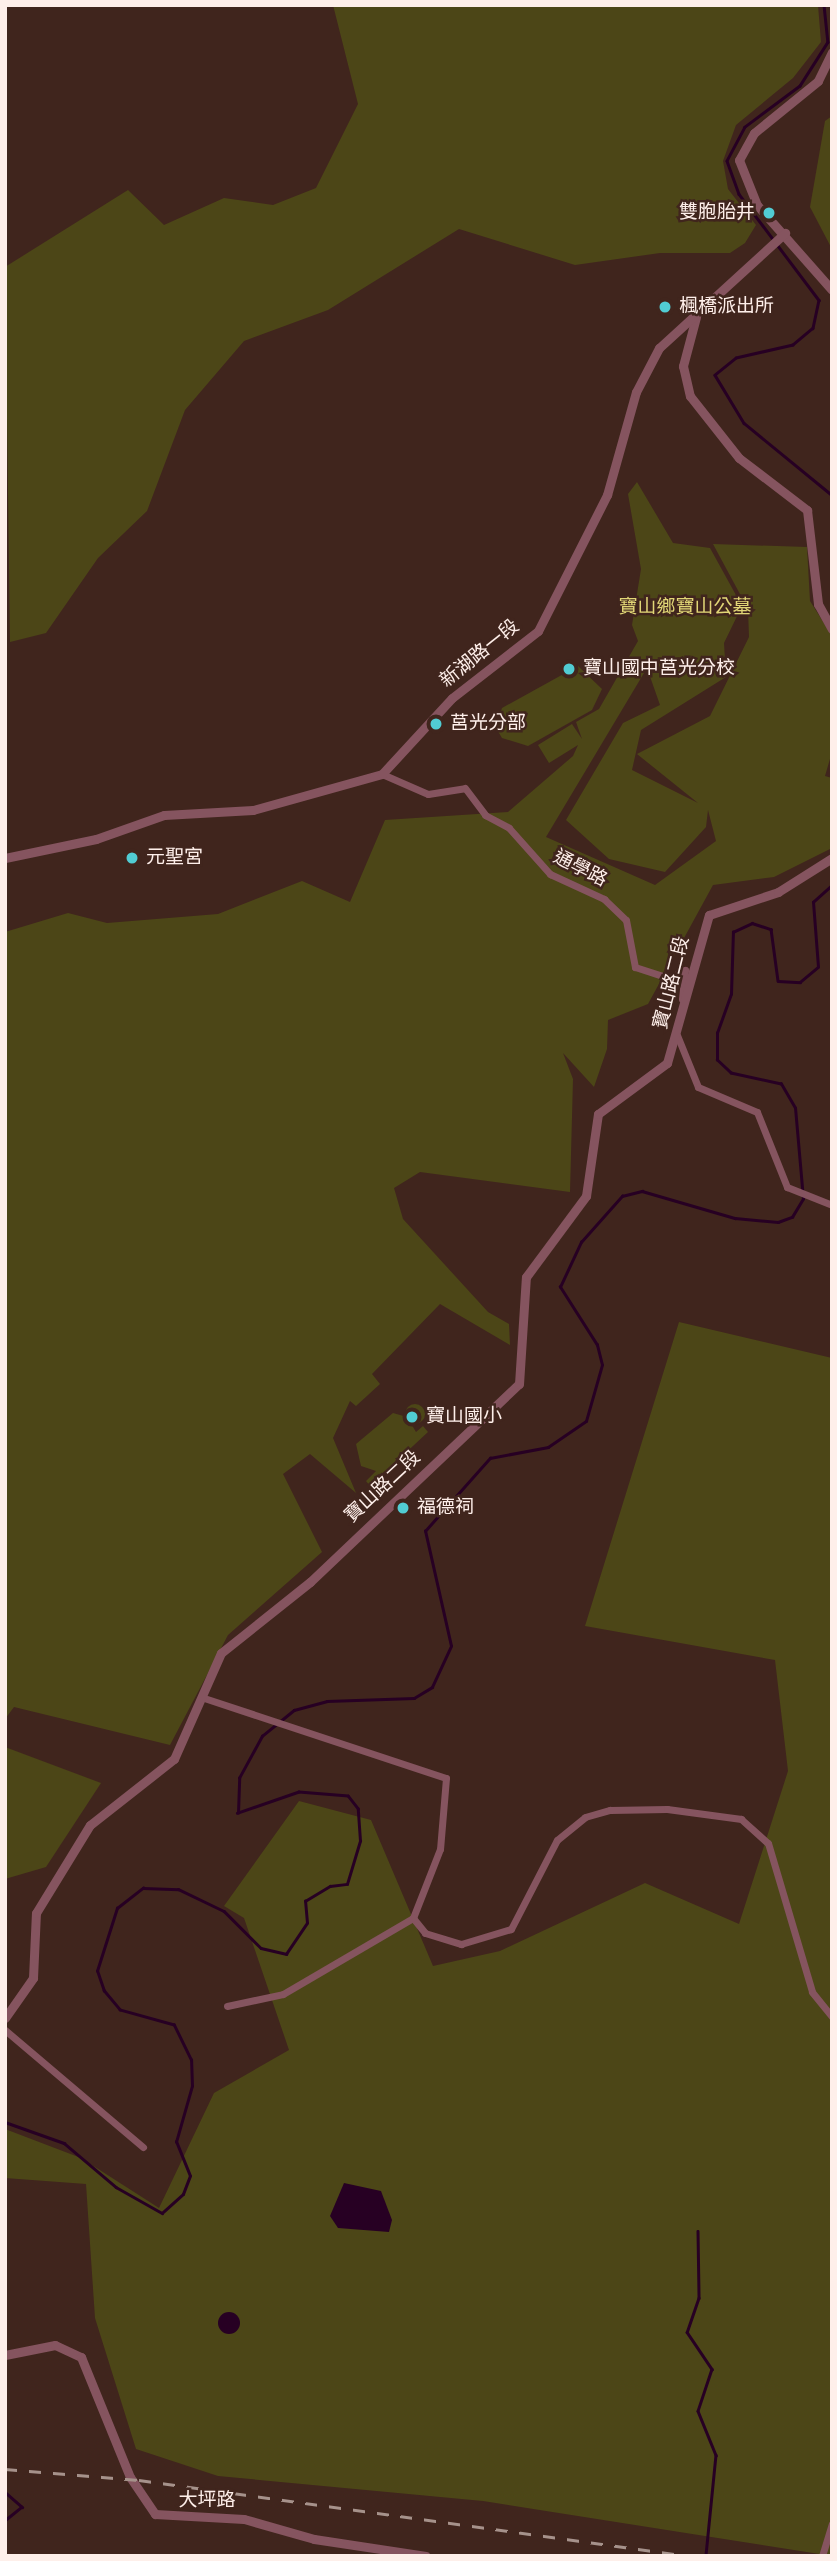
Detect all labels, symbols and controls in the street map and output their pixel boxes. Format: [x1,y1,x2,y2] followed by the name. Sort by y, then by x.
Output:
[679,202,755,224] place label: 雙胞胎井
[761,205,777,221] marker: 雙胞胎井
[679,296,774,318] place label: 楓橋派出所
[657,299,673,315] marker: 楓橋派出所
[619,597,751,619] park label: 寶山鄉寶山公墓
[436,615,524,693] street label: 新湖路一段
[583,658,735,680] place label: 寶山國中莒光分校
[561,661,577,677] marker: 寶山國中莒光分校
[450,713,526,735] place label: 莒光分部
[428,716,444,732] marker: 莒光分部
[549,846,611,892] street label: 通學路
[146,847,203,869] place label: 元聖宮
[124,850,140,866] marker: 元聖宮
[649,934,695,1032] street label: 寶山路二段
[426,1406,502,1428] place label: 寶山國小
[404,1409,420,1425] marker: 寶山國小
[340,1446,426,1528] street label: 寶山路二段
[417,1497,474,1519] place label: 福德祠
[395,1500,411,1516] marker: 福德祠
[179,2490,235,2512] street label: 大坪路

